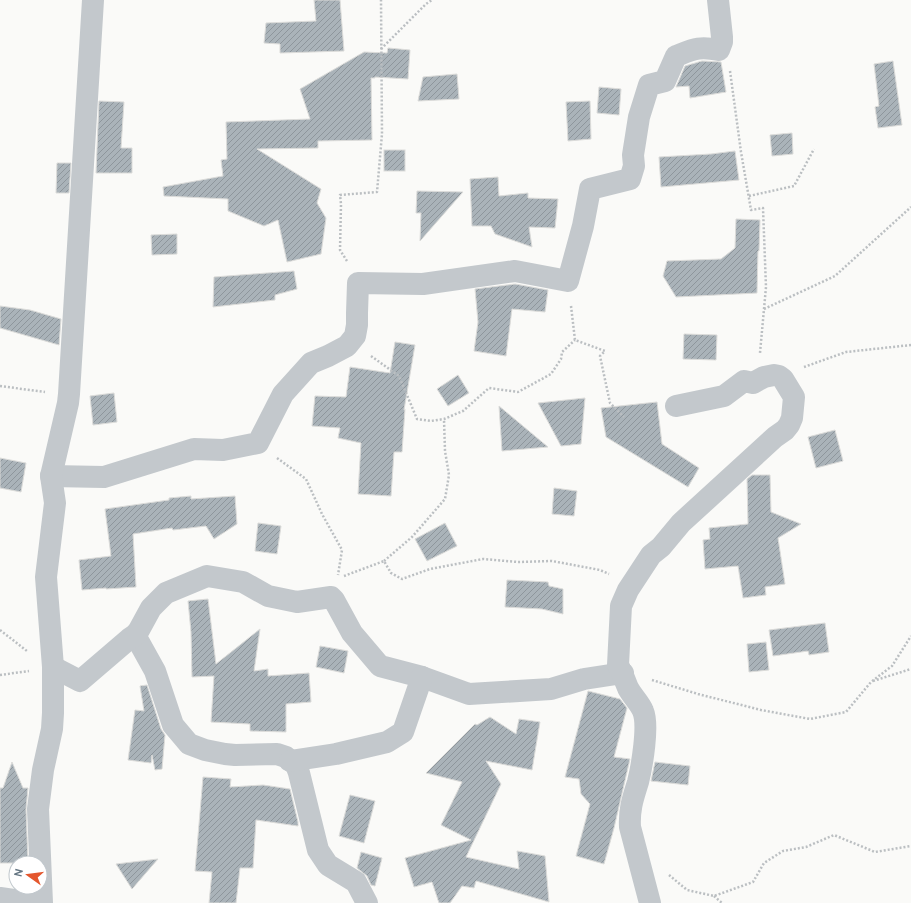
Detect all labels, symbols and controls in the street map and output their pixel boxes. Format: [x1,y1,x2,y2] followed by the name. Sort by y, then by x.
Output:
[8,855,48,895] north arrow
[12,867,27,878] text: N

